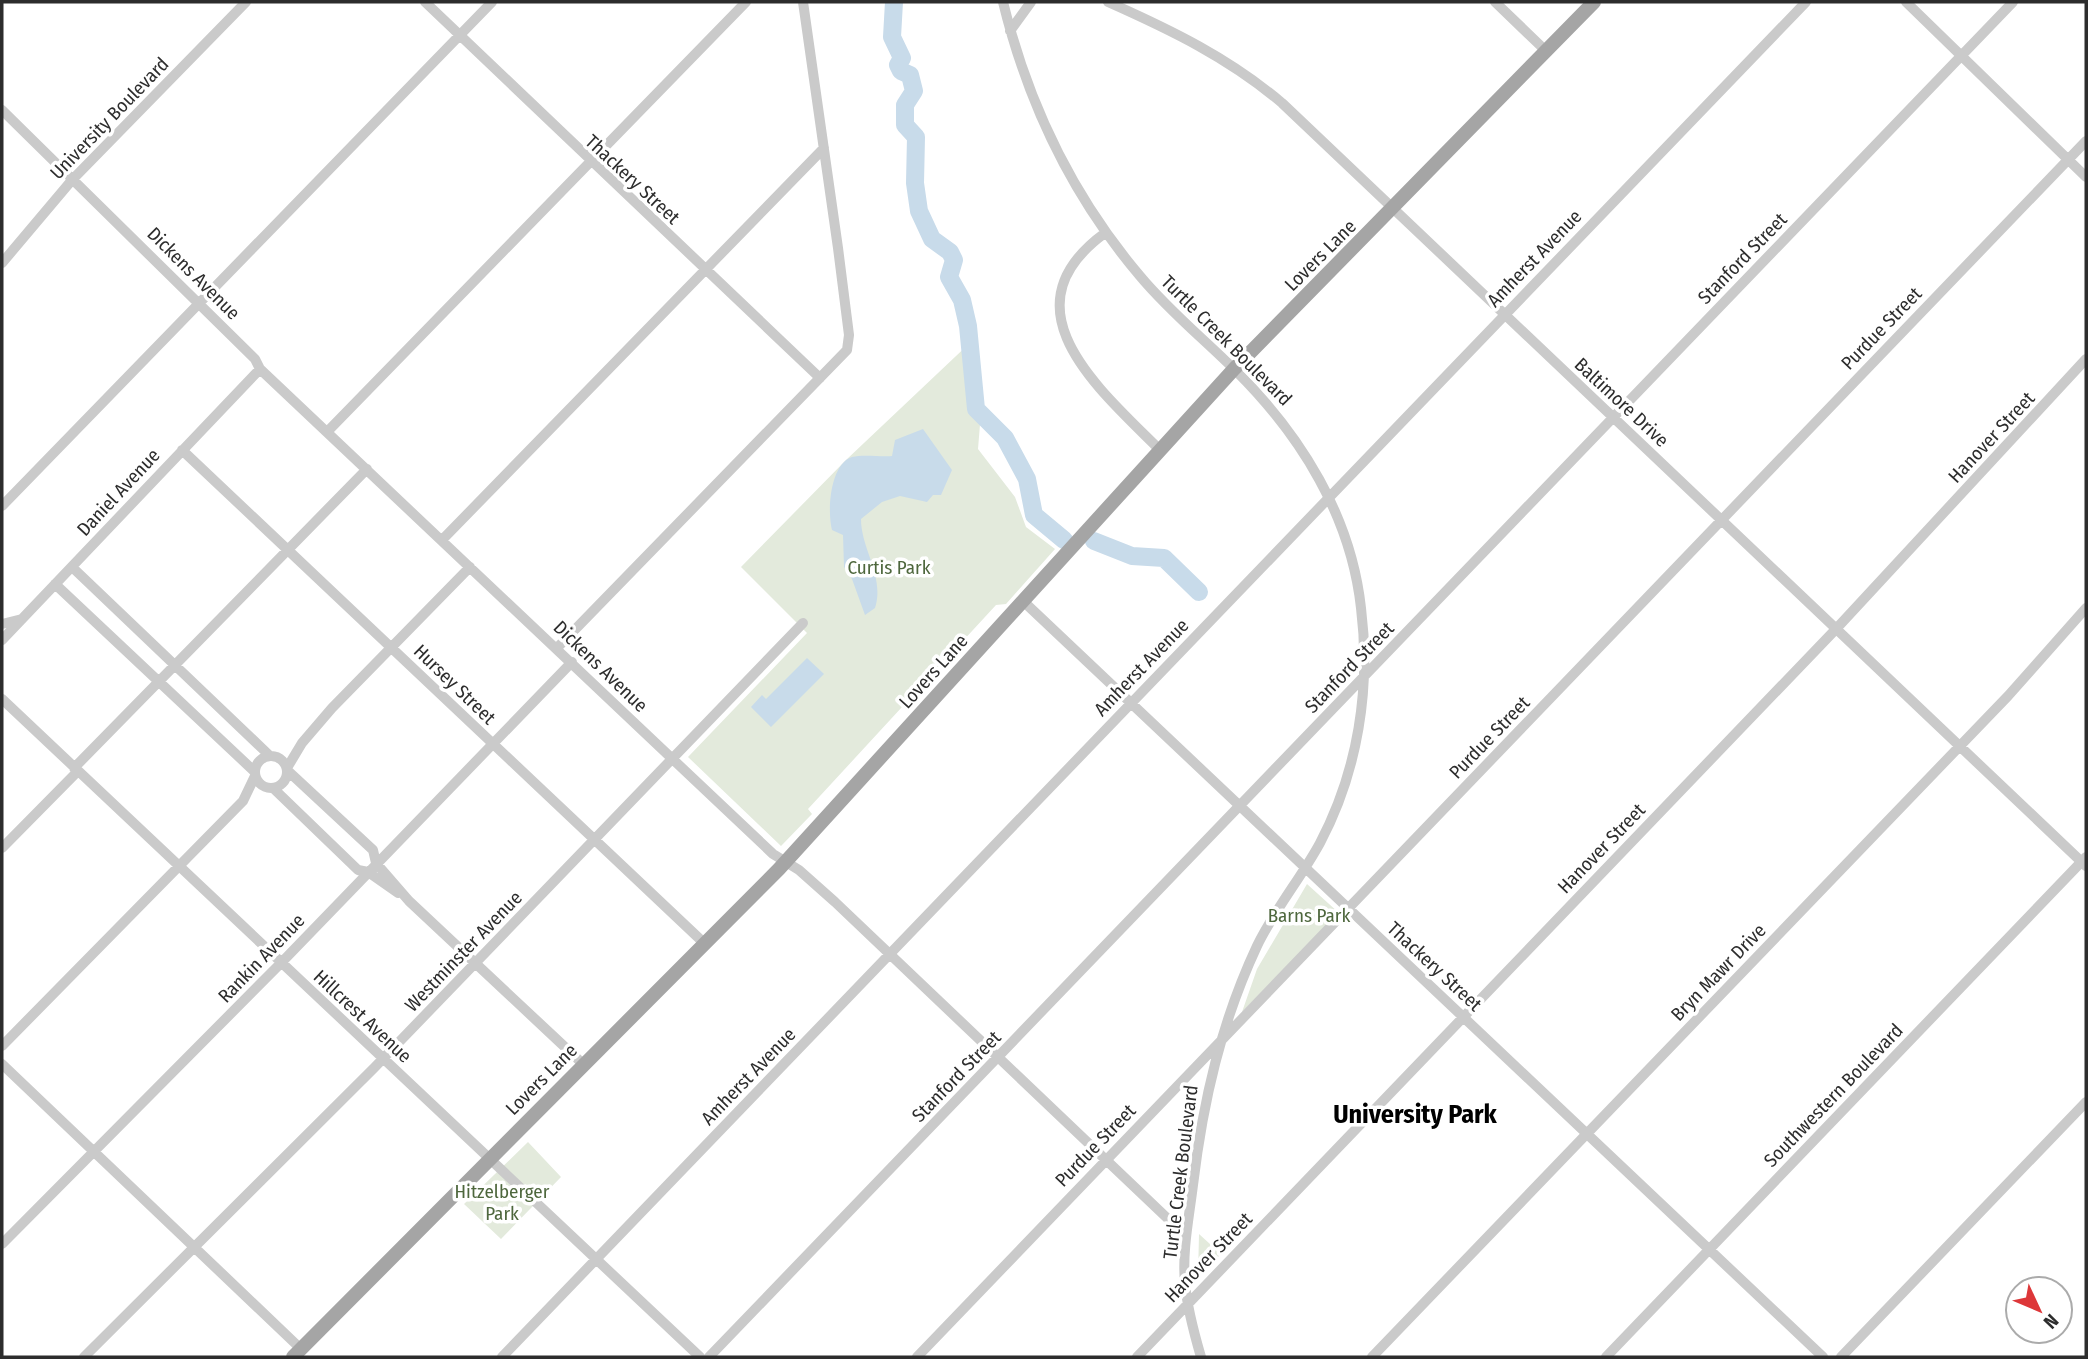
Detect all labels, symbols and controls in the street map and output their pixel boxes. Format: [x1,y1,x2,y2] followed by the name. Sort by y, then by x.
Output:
[45,53,173,184] street label: University Boulevard
[581,130,685,229] street label: Thackery Street
[1482,205,1586,312] street label: Amherst Avenue
[1693,207,1792,309] street label: Stanford Street
[1280,215,1361,296] street label: Lovers Lane
[142,222,245,325] street label: Dickens Avenue
[1157,270,1297,410] street label: Turtle Creek Boulevard
[1836,282,1927,375] street label: Purdue Street
[1570,353,1673,452] street label: Baltimore Drive
[1943,386,2040,488] street label: Hanover Street
[72,444,165,541] street label: Daniel Avenue
[847,556,931,579] park label: Curtis Park
[1089,614,1193,721] street label: Amherst Avenue
[549,616,652,717] street label: Dickens Avenue
[1300,616,1399,718] street label: Stanford Street
[894,630,973,713] street label: Lovers Lane
[409,640,501,730] street label: Hursey Street
[1444,691,1535,784] street label: Purdue Street
[1553,798,1651,898] street label: Hanover Street
[400,886,527,1016] street label: Westminster Avenue
[1268,904,1350,927] park label: Barns Park
[213,909,309,1008] street label: Rankin Avenue
[1383,917,1487,1016] street label: Thackery Street
[1666,919,1771,1026] street label: Bryn Mawr Drive
[309,965,416,1068] street label: Hillcrest Avenue
[1759,1019,1908,1172] street label: Southwestern Boulevard
[696,1023,800,1130] street label: Amherst Avenue
[907,1025,1006,1127] street label: Stanford Street
[501,1039,582,1120] street label: Lovers Lane
[1158,1084,1203,1260] street label: Turtle Creek Boulevard
[1050,1099,1141,1192] street label: Purdue Street
[1333,1099,1498,1130] district label: University Park
[455,1180,550,1225] park label: Hitzelberger Park
[1160,1207,1258,1307] street label: Hanover Street
[2004,1275,2074,1345] north arrow
[2039,1309,2063,1334] text: N

